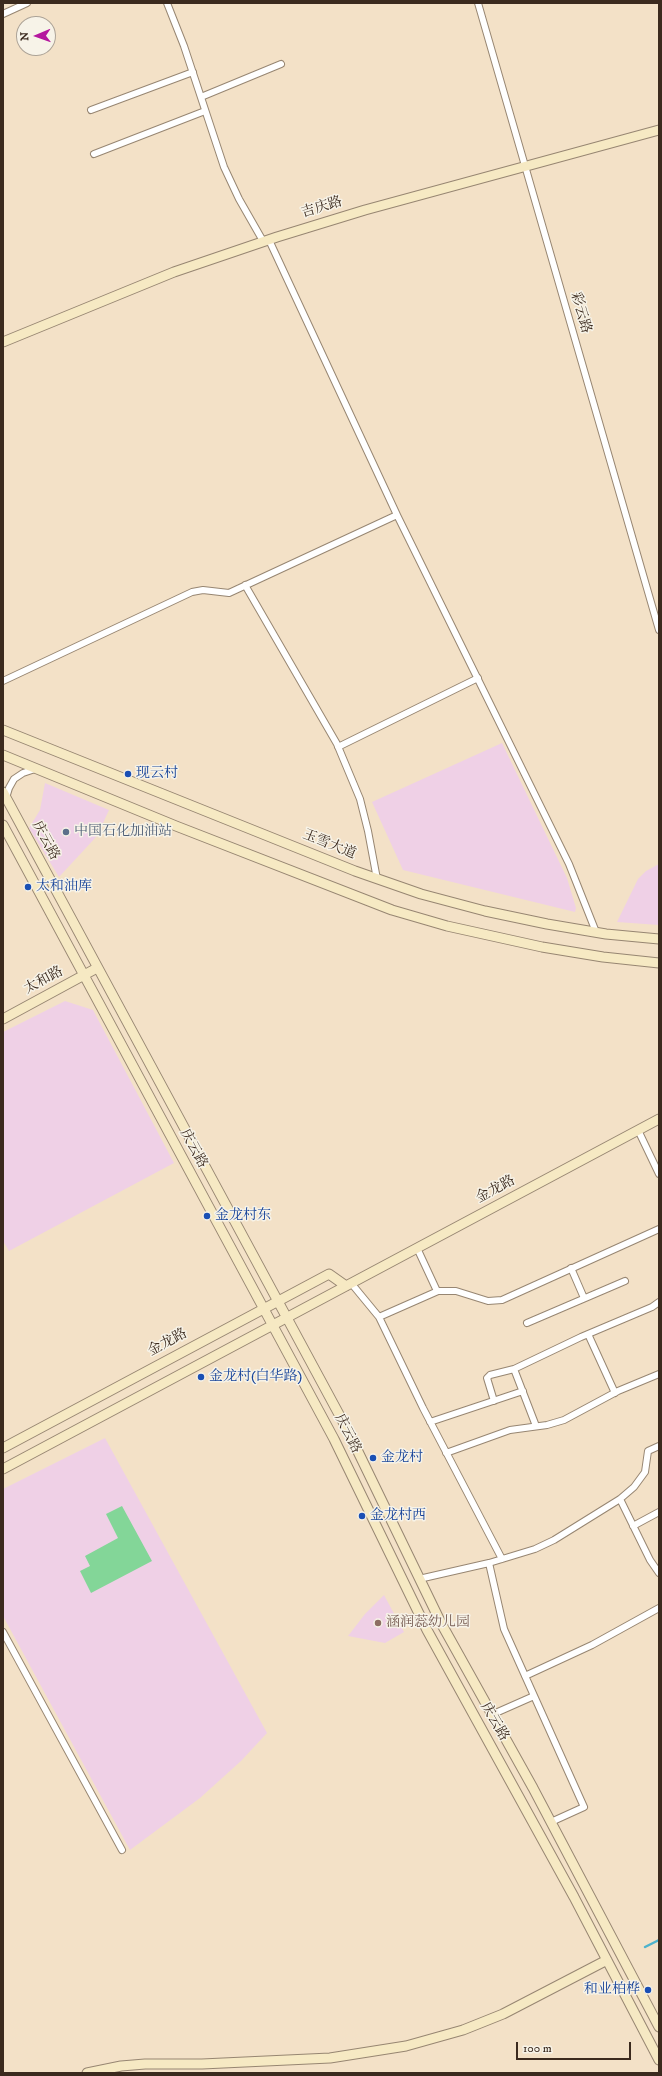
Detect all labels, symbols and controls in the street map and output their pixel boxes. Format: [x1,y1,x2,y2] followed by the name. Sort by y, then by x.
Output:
[16,16,56,56] north arrow
[18,32,32,41] text: N
[299,194,345,222] street label: 吉庆路
[566,290,594,336] street label: 彩云路
[136,766,178,782] place label: 现云村
[123,769,133,779] marker: 现云村
[28,819,62,863] street label: 庆云路
[74,824,172,840] place label: 中国石化加油站
[61,827,71,837] marker: 中国石化加油站
[300,827,358,863] street label: 玉雪大道
[36,879,92,895] place label: 太和油库
[23,882,33,892] marker: 太和油库
[22,964,66,998] street label: 太和路
[176,1127,210,1171] street label: 庆云路
[474,1173,518,1207] street label: 金龙路
[215,1208,271,1224] place label: 金龙村东
[202,1211,212,1221] marker: 金龙村东
[146,1326,190,1360] street label: 金龙路
[209,1369,302,1385] place label: 金龙村(白华路)
[196,1372,206,1382] marker: 金龙村(白华路)
[330,1411,364,1457] street label: 庆云路
[381,1450,423,1466] place label: 金龙村
[368,1453,378,1463] marker: 金龙村
[370,1508,426,1524] place label: 金龙村西
[357,1511,367,1521] marker: 金龙村西
[386,1615,470,1631] place label: 涵润蕊幼儿园
[373,1618,383,1628] marker: 涵润蕊幼儿园
[476,1700,512,1744] street label: 庆云路
[584,1982,640,1998] place label: 和业柏桦
[643,1985,653,1995] marker: 和业柏桦
[518,2034,633,2060] scale bar
[523,2041,552,2056] text: 100 m

